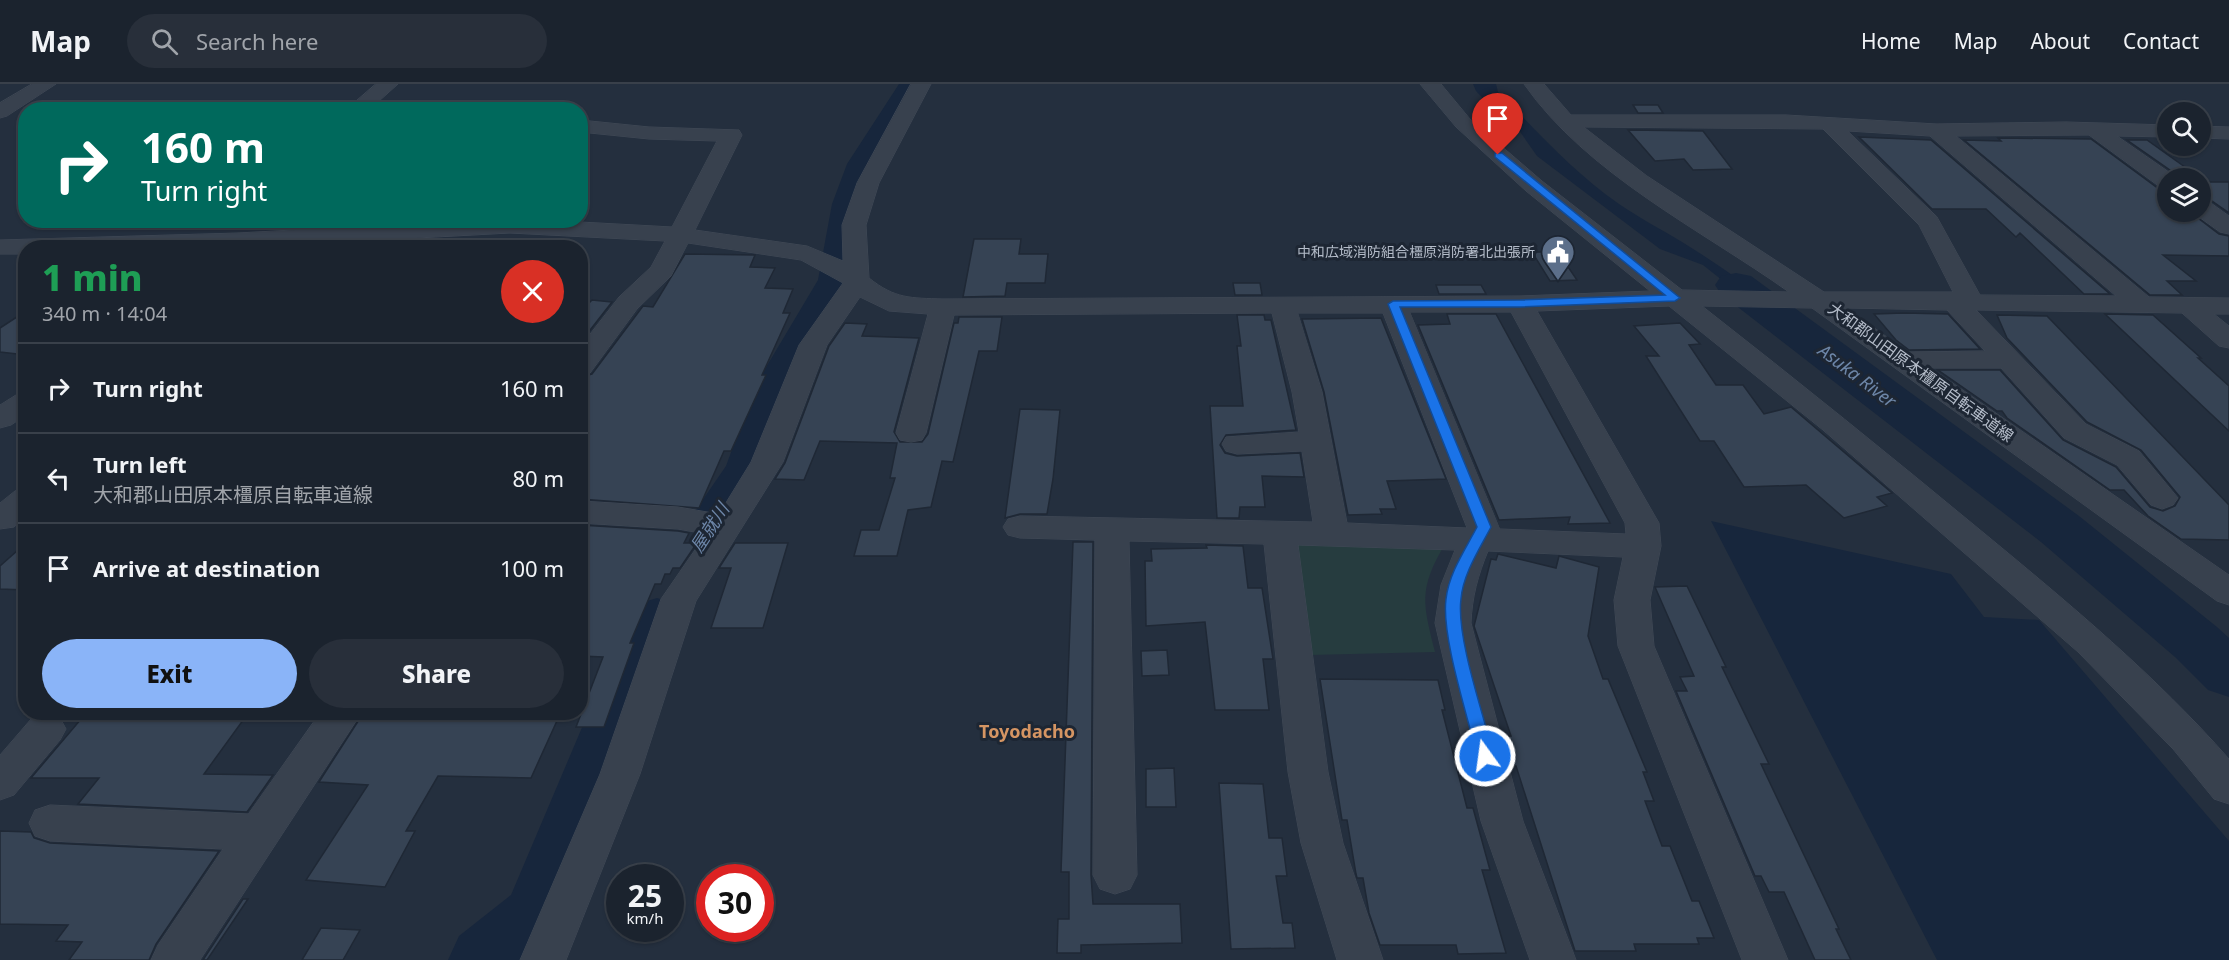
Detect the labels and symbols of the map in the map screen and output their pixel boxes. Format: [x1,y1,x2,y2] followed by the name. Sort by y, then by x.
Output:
[1472,93,1523,155] pin
[1540,234,1576,281] public building icon: 中和広域消防組合橿原消防署北出張所
[1297,242,1535,261] place label: 中和広域消防組合橿原消防署北出張所
[1824,297,2018,447] street label: 大和郡山田原本橿原自転車道線
[1812,337,1902,413] water label: Asuka River
[684,497,735,557] water label: 屋就川
[979,719,1075,743] district label: Toyodacho
[1453,724,1517,788] position arrow
[696,864,774,942] speed limit sign: 30

